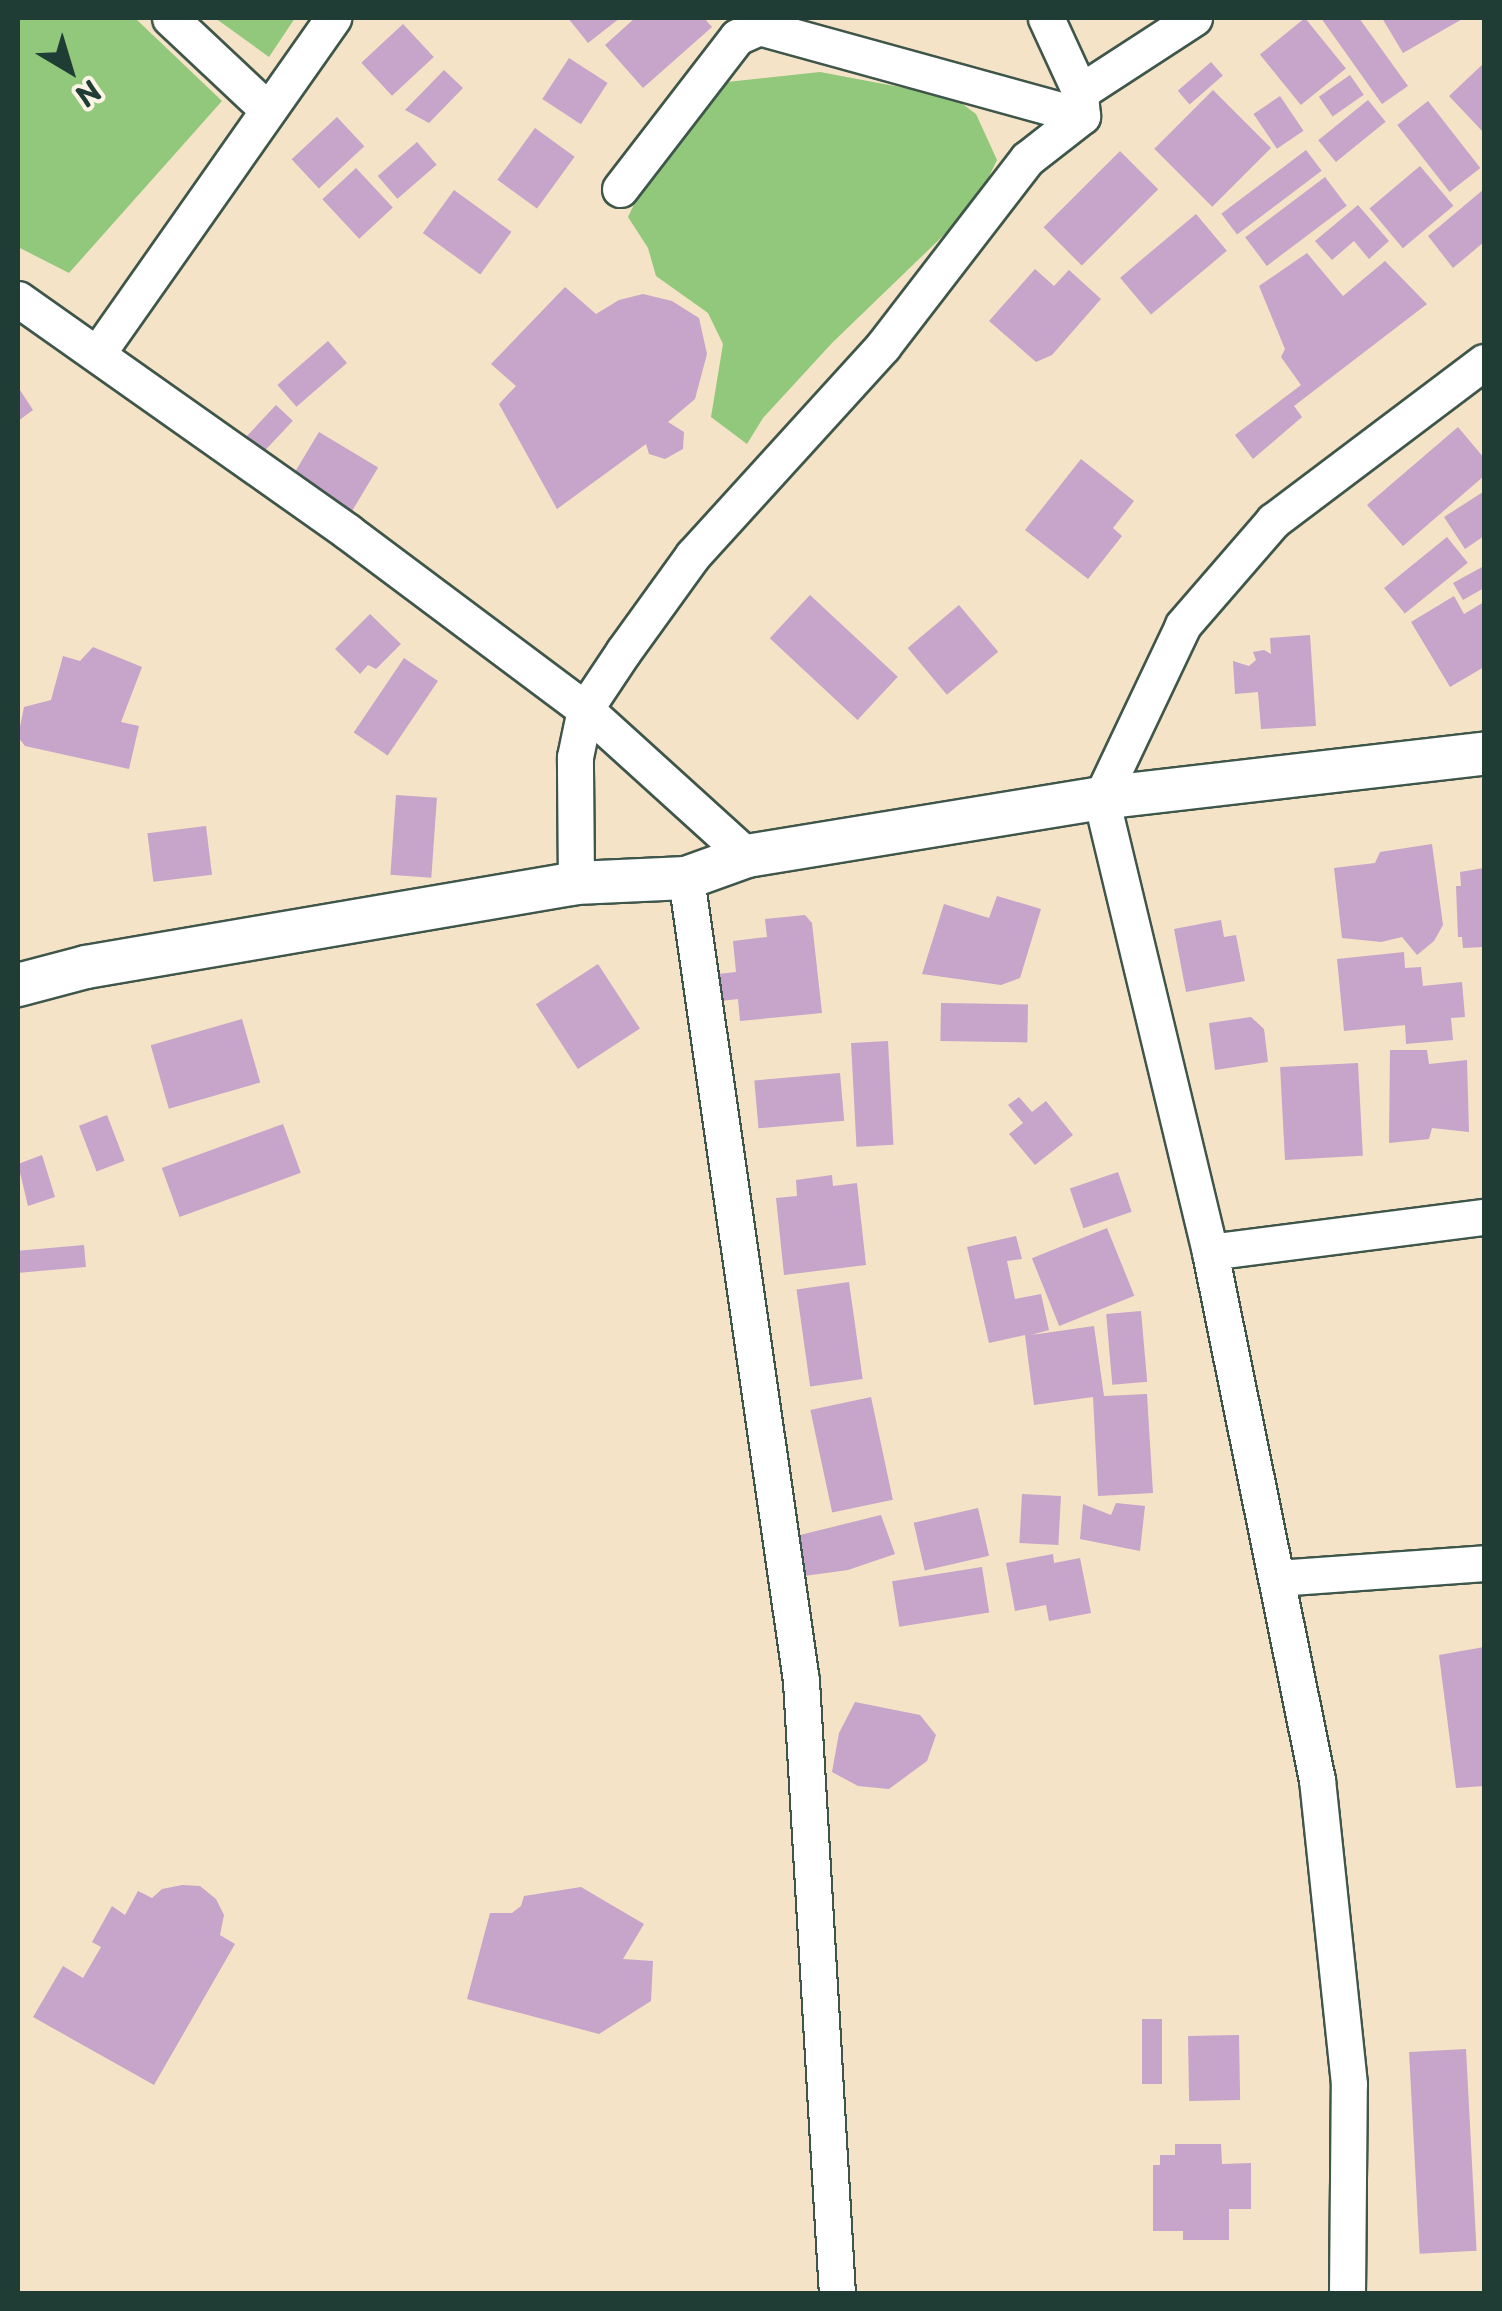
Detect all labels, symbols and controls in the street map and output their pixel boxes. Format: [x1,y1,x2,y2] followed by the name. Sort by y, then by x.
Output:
[20,20,120,120] north arrow
[67,70,111,118] text: N

